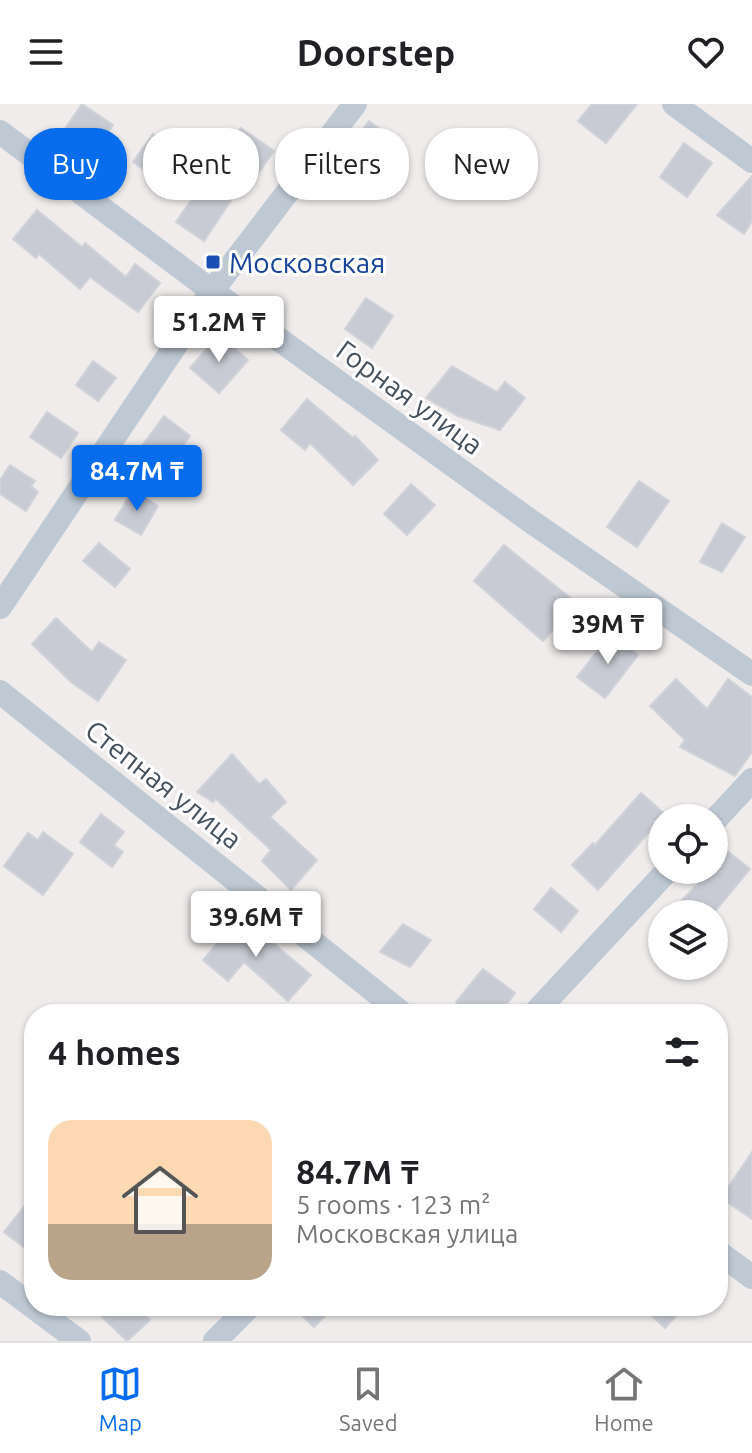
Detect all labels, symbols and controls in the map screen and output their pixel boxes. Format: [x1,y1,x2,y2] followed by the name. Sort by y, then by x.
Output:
[24,30,68,74] icon: menu
[684,30,728,74] icon: heart
[297,32,455,73] text: Doorstep
[24,128,127,200] chip: Buy
[143,128,259,200] chip: Rent
[275,128,409,200] chip: Filters
[425,128,538,200] chip: New
[229,247,385,278] place label: Московская
[204,253,222,271] marker: Московская
[145,296,293,364] pin: 51.2M ₸
[172,307,266,336] text: 51.2M ₸
[331,334,489,460] street label: Горная улица
[63,445,211,513] pin: 84.7M ₸
[90,456,184,485] text: 84.7M ₸
[552,598,664,666] pin: 39M ₸
[571,609,645,638] text: 39M ₸
[80,713,248,855] street label: Степная улица
[648,804,728,980] map controls
[648,804,728,884] button: locate
[182,891,330,959] pin: 39.6M ₸
[648,900,728,980] button: layers
[209,902,303,931] text: 39.6M ₸
[660,1030,704,1074] icon: filters
[48,1033,181,1071] text: 4 homes
[112,1152,208,1248] icon: home
[296,1152,419,1190] text: 84.7M ₸
[296,1190,491,1219] text: 5 rooms · 123 m²
[296,1219,518,1248] text: Московская улица
[98,1362,142,1435] tab: Map
[339,1362,398,1435] tab: Saved
[594,1362,654,1435] tab: Home

